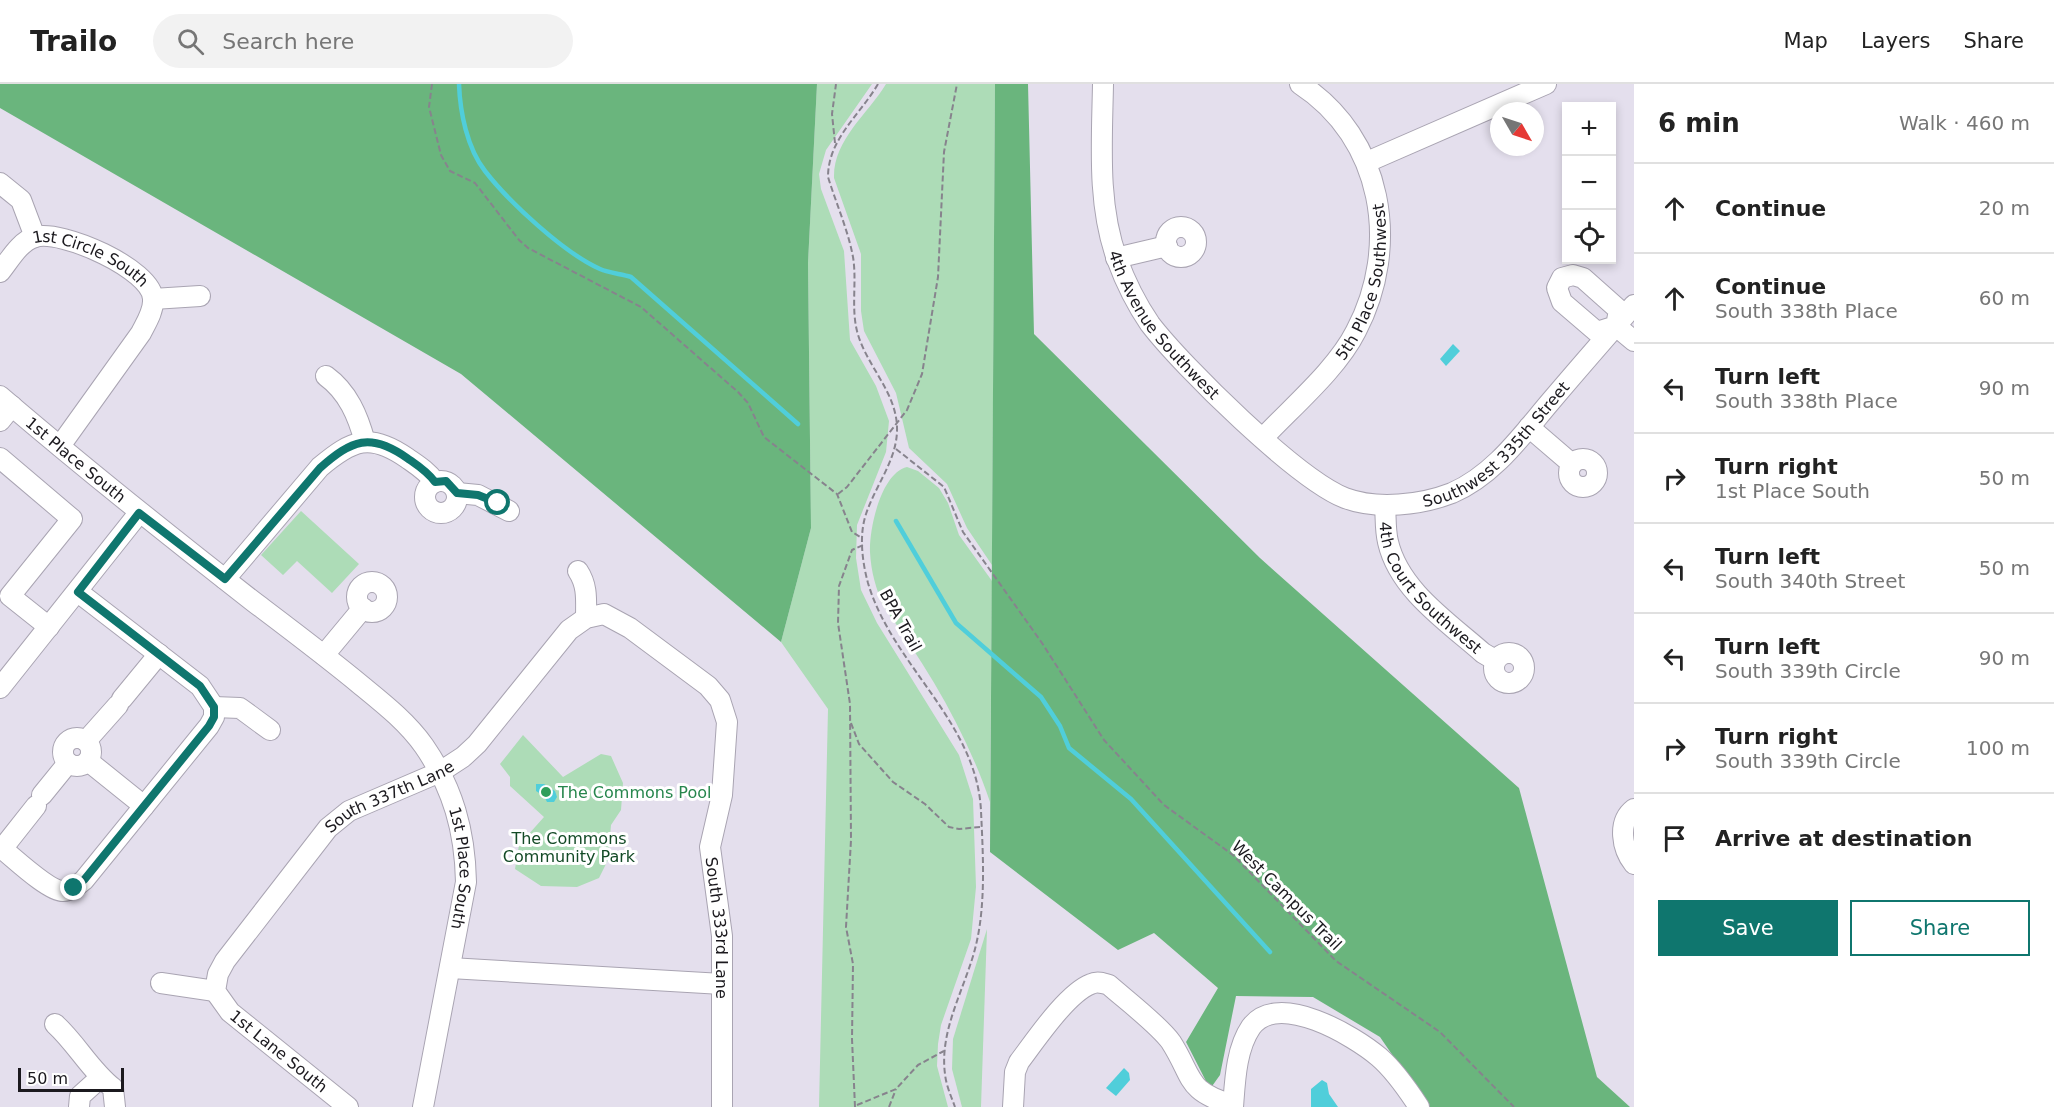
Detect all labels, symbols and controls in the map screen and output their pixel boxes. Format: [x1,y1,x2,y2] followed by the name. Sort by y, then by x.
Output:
[153,14,573,68] search box
[30,25,117,58] text: Trailo
[174,25,207,58] icon: search
[222,29,354,54] text: Search here
[1784,29,1828,53] text: Map
[1861,29,1930,53] text: Layers
[1963,29,2024,53] text: Share
[1490,102,1544,156] north arrow
[1562,102,1616,264] map controls
[1562,102,1616,156] button: +
[1658,108,1740,138] text: 6 min
[1899,111,2030,135] text: Walk · 460 m
[1562,156,1616,210] button: −
[1658,192,1691,225] icon: ahead
[1715,196,1826,221] text: Continue
[1979,196,2030,220] text: 20 m
[1332,202,1390,364] street label: 5th Place Southwest
[1562,210,1616,264] button: locate
[31,227,153,291] street label: 1st Circle South
[1105,248,1223,403] street label: 4th Avenue Southwest
[1715,274,1826,299] text: Continue
[1658,282,1691,315] icon: ahead
[1979,286,2030,310] text: 60 m
[1715,299,1898,323] text: South 338th Place
[1715,364,1820,389] text: Turn left
[1658,372,1691,405] icon: left
[1979,376,2030,400] text: 90 m
[1421,378,1573,511] street label: Southwest 335th Street
[1715,389,1898,413] text: South 338th Place
[22,413,130,507] street label: 1st Place South
[1715,454,1838,479] text: Turn right
[1658,462,1691,495] icon: right
[1979,466,2030,490] text: 50 m
[1715,479,1870,503] text: 1st Place South
[484,489,510,515] route start
[1376,521,1486,658] street label: 4th Court Southwest
[1715,544,1820,569] text: Turn left
[1658,552,1691,585] icon: left
[1979,556,2030,580] text: 50 m
[1715,569,1905,593] text: South 340th Street
[876,586,925,655] street label: BPA Trail
[1715,634,1820,659] text: Turn left
[1658,642,1691,675] icon: left
[1979,646,2030,670] text: 90 m
[1715,659,1901,683] text: South 339th Circle
[1715,724,1838,749] text: Turn right
[1658,732,1691,765] icon: right
[1966,736,2030,760] text: 100 m
[1715,749,1901,773] text: South 339th Circle
[321,756,458,837] street label: South 337th Lane
[557,783,711,802] place label: The Commons Pool
[539,785,553,799] marker: The Commons Pool
[445,805,475,931] street label: 1st Place South
[1658,822,1691,855] icon: arrive
[1715,826,1972,851] text: Arrive at destination
[503,829,636,866] park label: The Commons Community Park
[1228,837,1345,954] street label: West Campus Trail
[701,856,731,999] street label: South 333rd Lane
[60,874,86,900] route end
[1658,900,1838,956] button: Save
[1850,900,2030,956] button: Share
[226,1006,331,1097] street label: 1st Lane South
[18,1065,124,1092] scale bar
[27,1069,68,1088] text: 50 m

